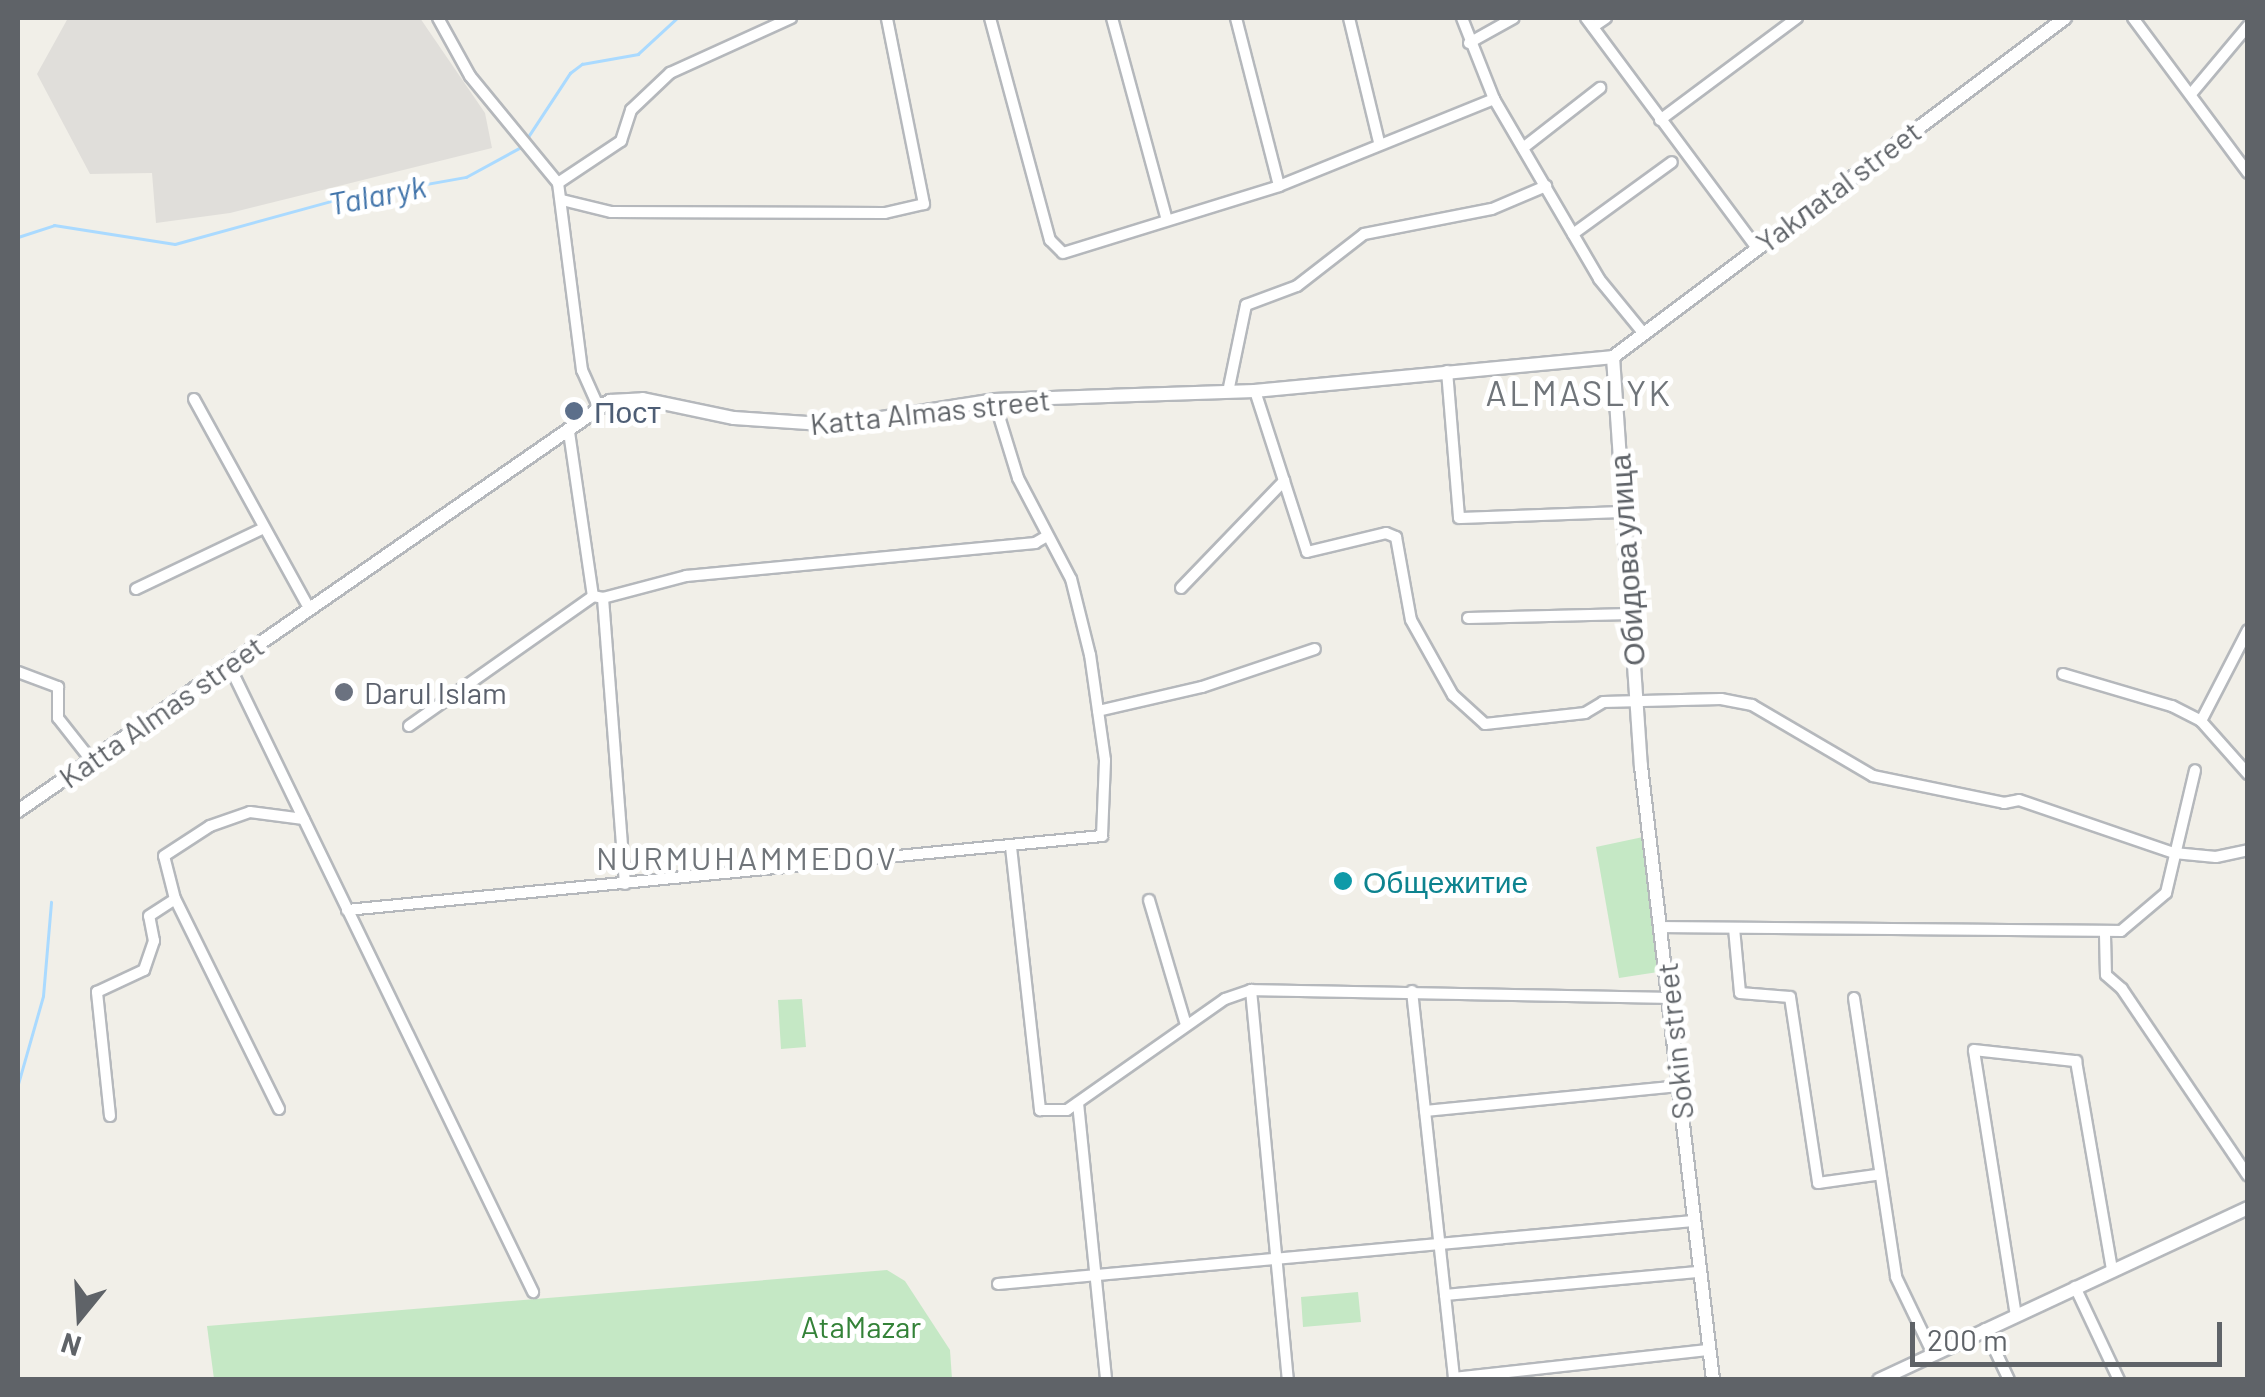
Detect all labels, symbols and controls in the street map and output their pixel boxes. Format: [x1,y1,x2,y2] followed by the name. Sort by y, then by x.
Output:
[1749,112,1927,260] street label: Yakлatal street
[325,166,429,222] water label: Talaryk
[1486,371,1672,413] district label: ALMASLYK
[808,380,1052,442] street label: Katta Almas street
[594,393,661,429] place label: Пост
[563,400,585,422] marker: Пост
[1601,453,1651,667] street label: Обидова улица
[52,627,270,795] street label: Katta Almas street
[364,674,507,710] place label: Darul Islam
[333,681,355,703] marker: Darul Islam
[596,838,898,876] district label: NURMUHAMMEDOV
[1363,863,1528,899] place label: Общежитие
[1332,870,1354,892] marker: Общежитие
[1648,961,1700,1121] street label: Sokin street
[30,1267,130,1367] north arrow
[1915,1302,2228,1364] scale bar
[801,1308,921,1344] park label: AtaMazar
[1927,1321,2008,1357] text: 200 m
[57,1326,85,1365] text: N

